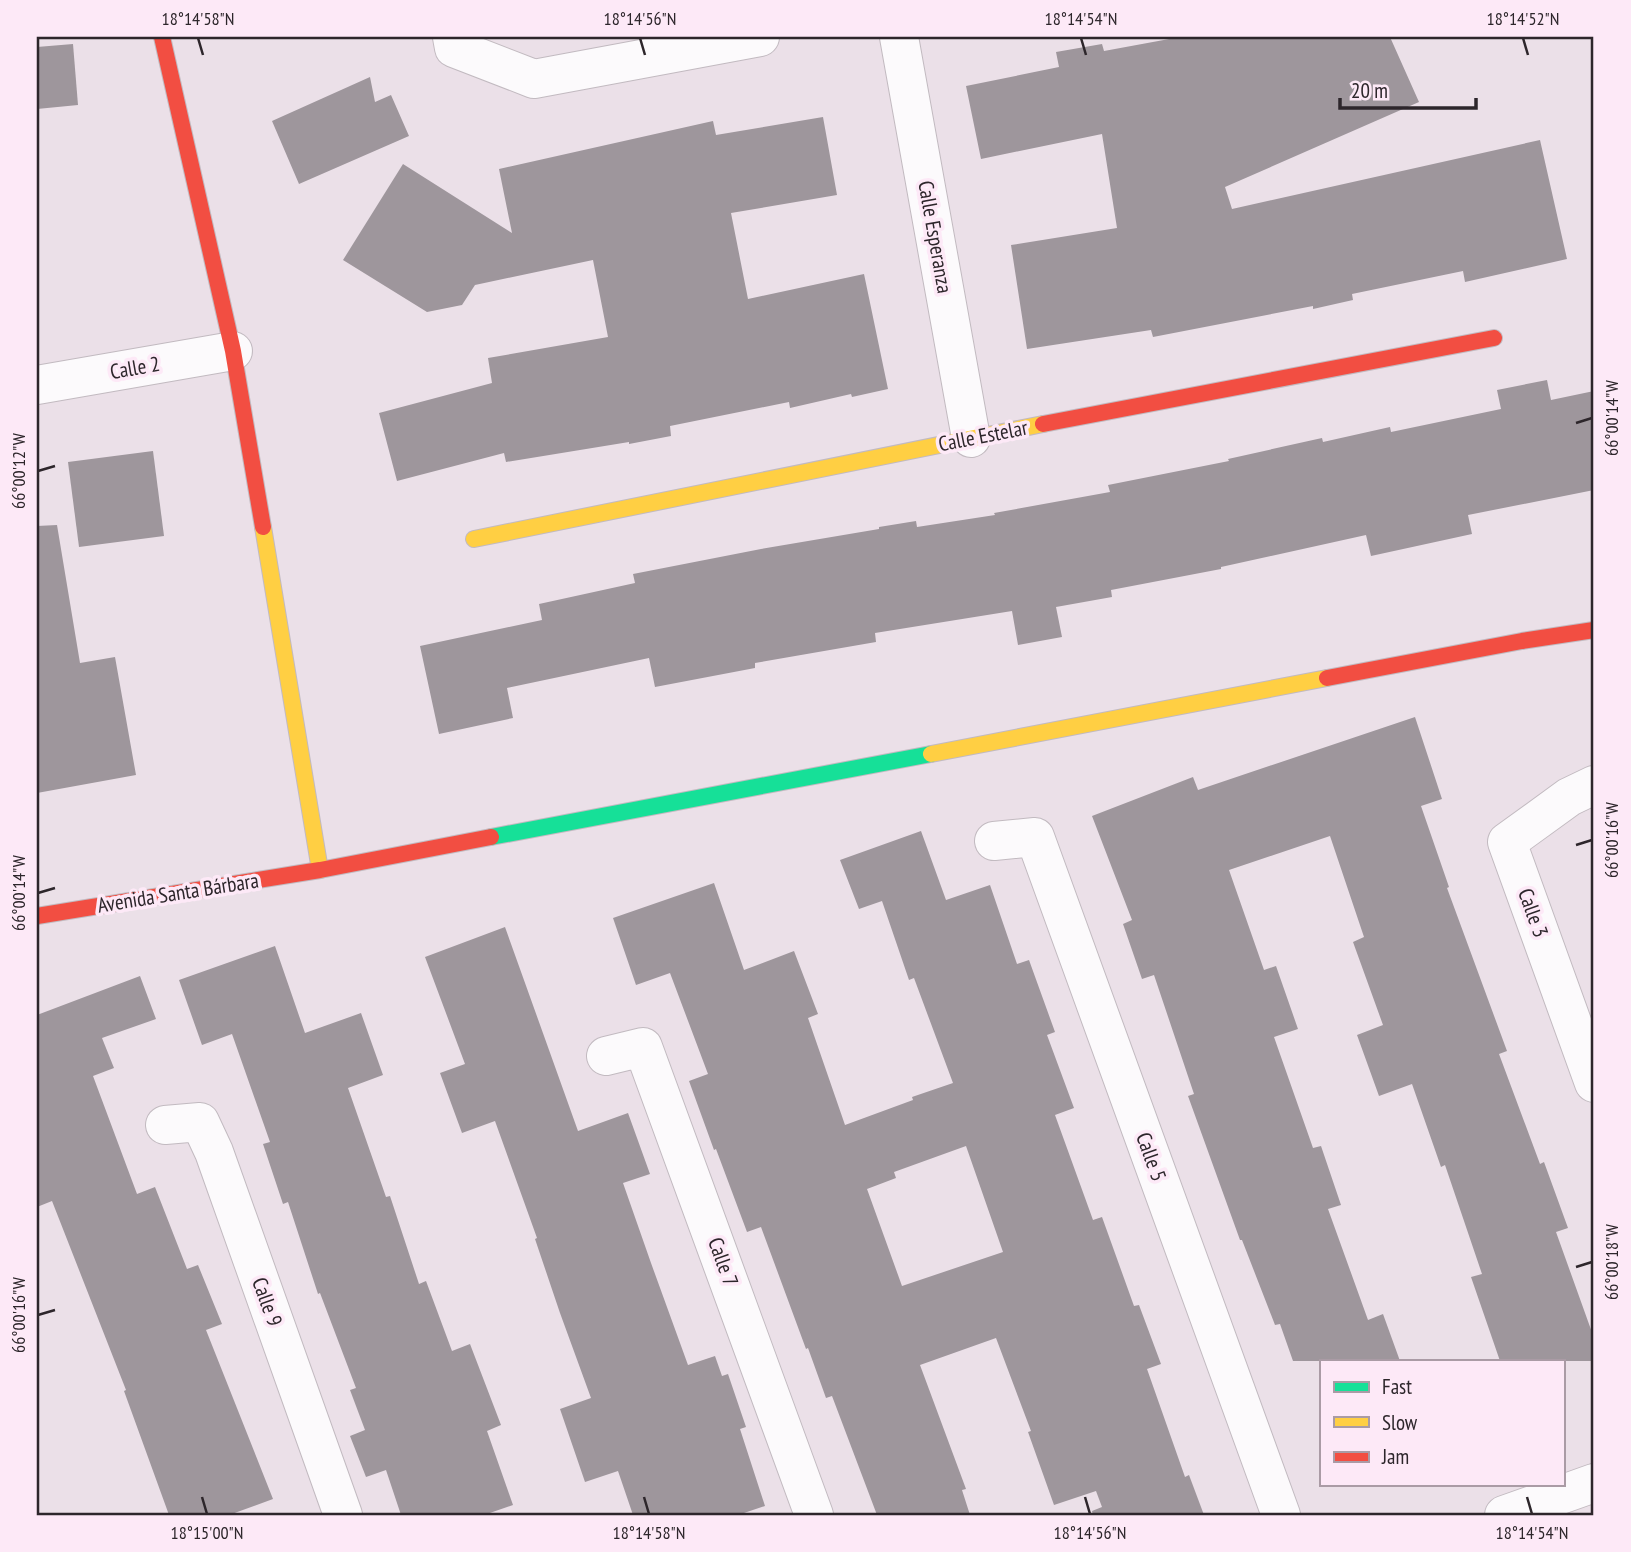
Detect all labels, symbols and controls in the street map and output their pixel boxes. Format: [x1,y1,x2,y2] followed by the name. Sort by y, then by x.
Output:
[162,7,234,30] text: 18°14'58"N
[604,7,676,30] text: 18°14'56"N
[1045,7,1117,30] text: 18°14'54"N
[1487,7,1559,30] text: 18°14'52"N
[1340,66,1477,110] scale bar
[1351,77,1388,104] text: 20 m
[912,178,959,295] street label: Calle Esperanza
[108,350,162,385] street label: Calle 2
[1600,380,1623,456] text: 66°00'14"W
[936,414,1030,457] street label: Calle Estelar
[7,433,30,509] text: 66°00'12"W
[1600,802,1623,878] text: 66°00'16"W
[7,855,30,931] text: 66°00'14"W
[95,866,260,919] street label: Avenida Santa Bárbara
[1512,885,1555,941] street label: Calle 3
[1130,1129,1173,1185] street label: Calle 5
[1600,1224,1623,1300] text: 66°00'18"W
[702,1234,745,1290] street label: Calle 7
[246,1274,289,1330] street label: Calle 9
[7,1277,30,1353] text: 66°00'16"W
[1320,1360,1564,1486] legend
[1382,1373,1412,1400] text: Fast
[1382,1409,1418,1436] text: Slow
[1381,1443,1409,1470] text: Jam
[171,1521,243,1544] text: 18°15'00"N
[613,1521,685,1544] text: 18°14'58"N
[1054,1521,1126,1544] text: 18°14'56"N
[1496,1521,1568,1544] text: 18°14'54"N

